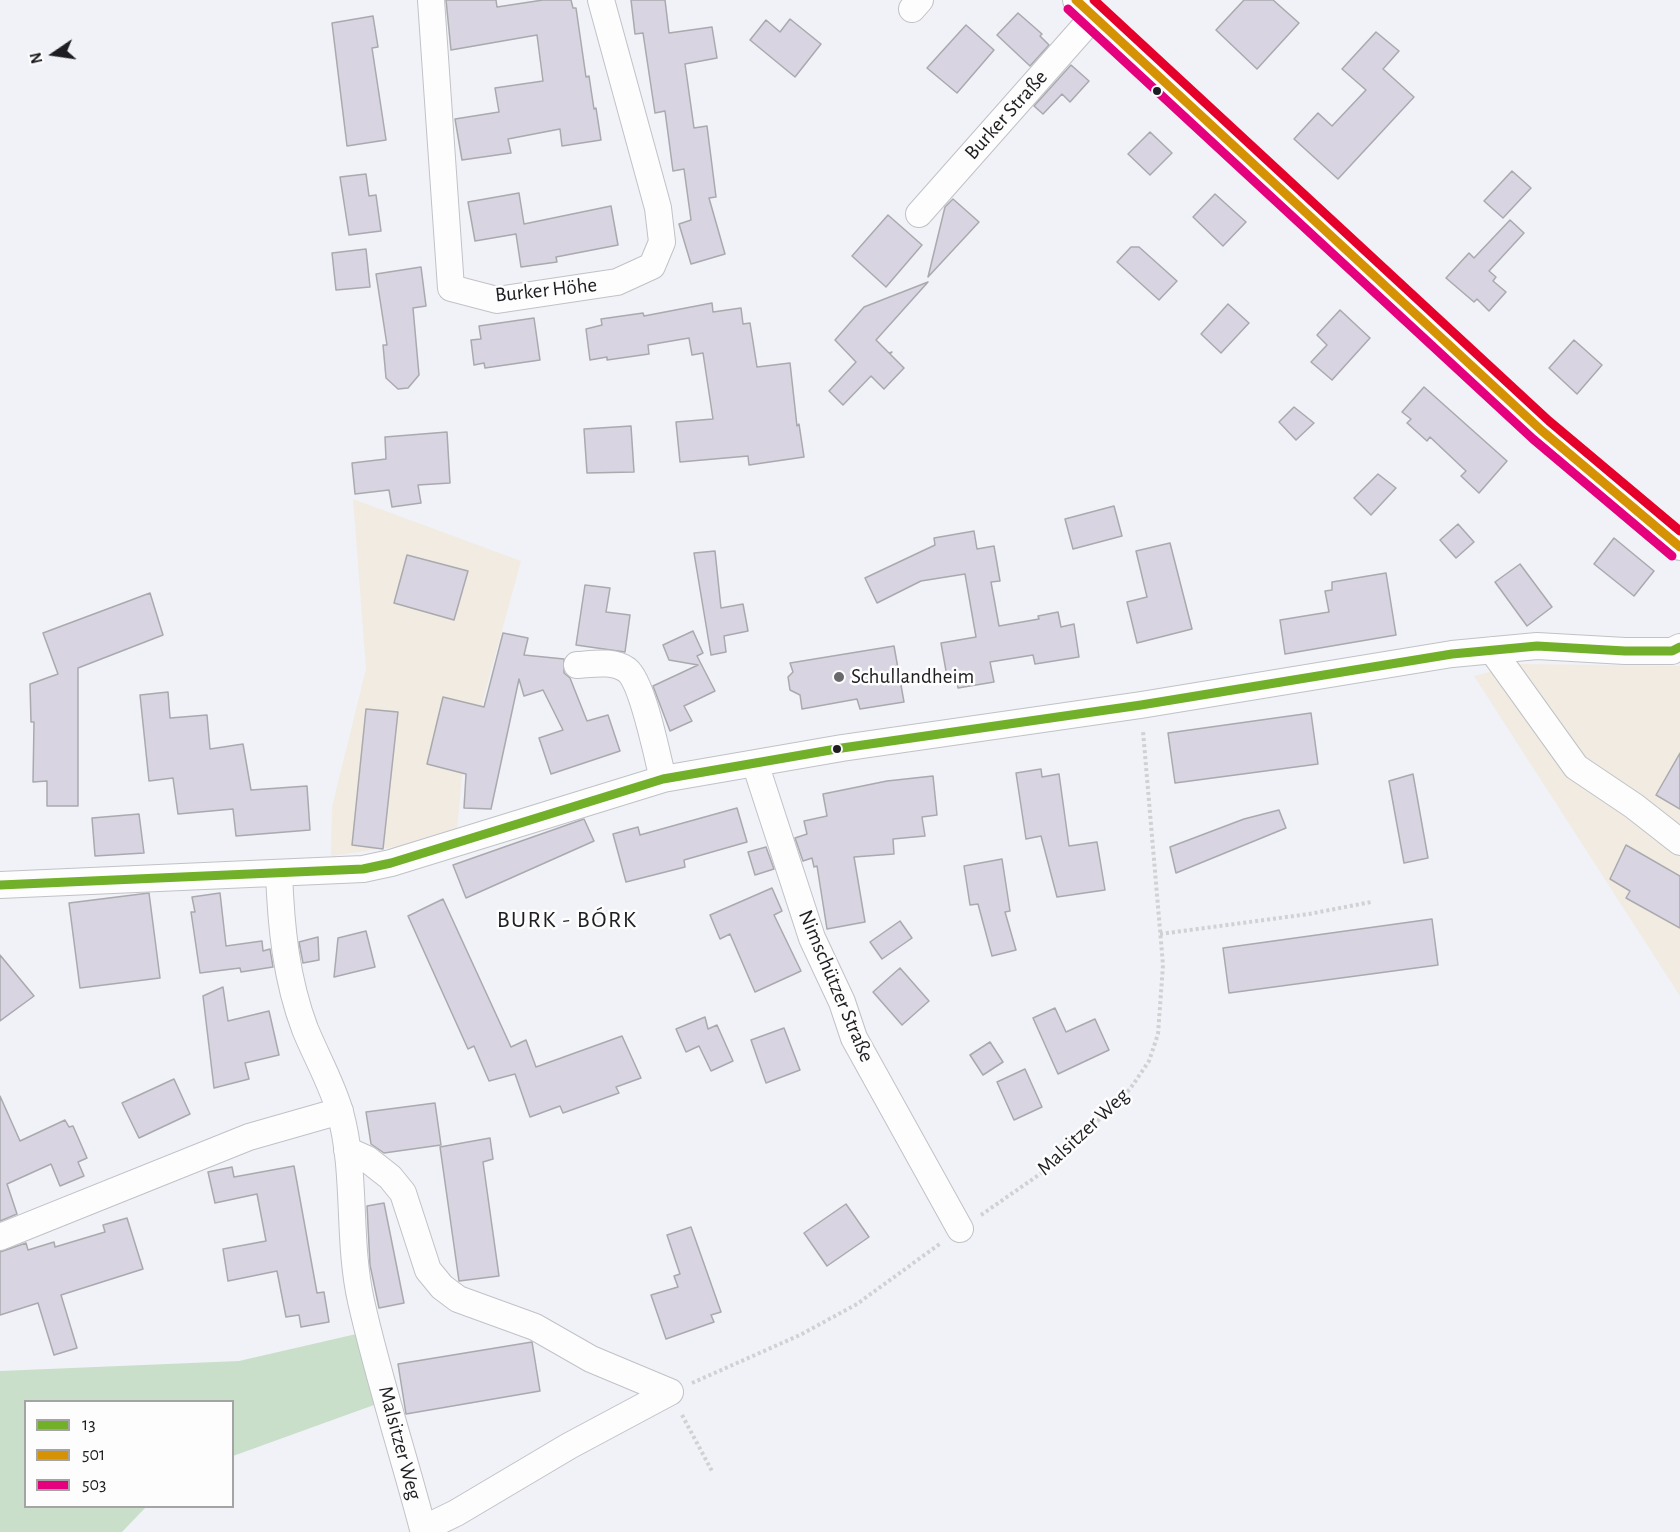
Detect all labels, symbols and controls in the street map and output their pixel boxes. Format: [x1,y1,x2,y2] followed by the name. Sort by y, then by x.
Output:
[24,24,84,84] north arrow
[27,51,46,65] text: N
[959,65,1053,165] street label: Burker Straße
[1151,85,1163,97] unlabelled marker
[494,272,598,308] street label: Burker Höhe
[851,664,974,690] place label: Schullandheim
[832,670,846,684] marker: Schullandheim
[831,743,843,755] unlabelled marker
[497,906,637,934] district label: BURK - BÓRK
[793,906,879,1066] street label: Nimschützer Straße
[1032,1083,1134,1181] street label: Malsitzer Weg
[373,1383,427,1503] street label: Malsitzer Weg
[24,1400,234,1508] legend
[82,1416,96,1434] text: 13
[82,1446,105,1464] text: 501
[82,1476,106,1494] text: 503

